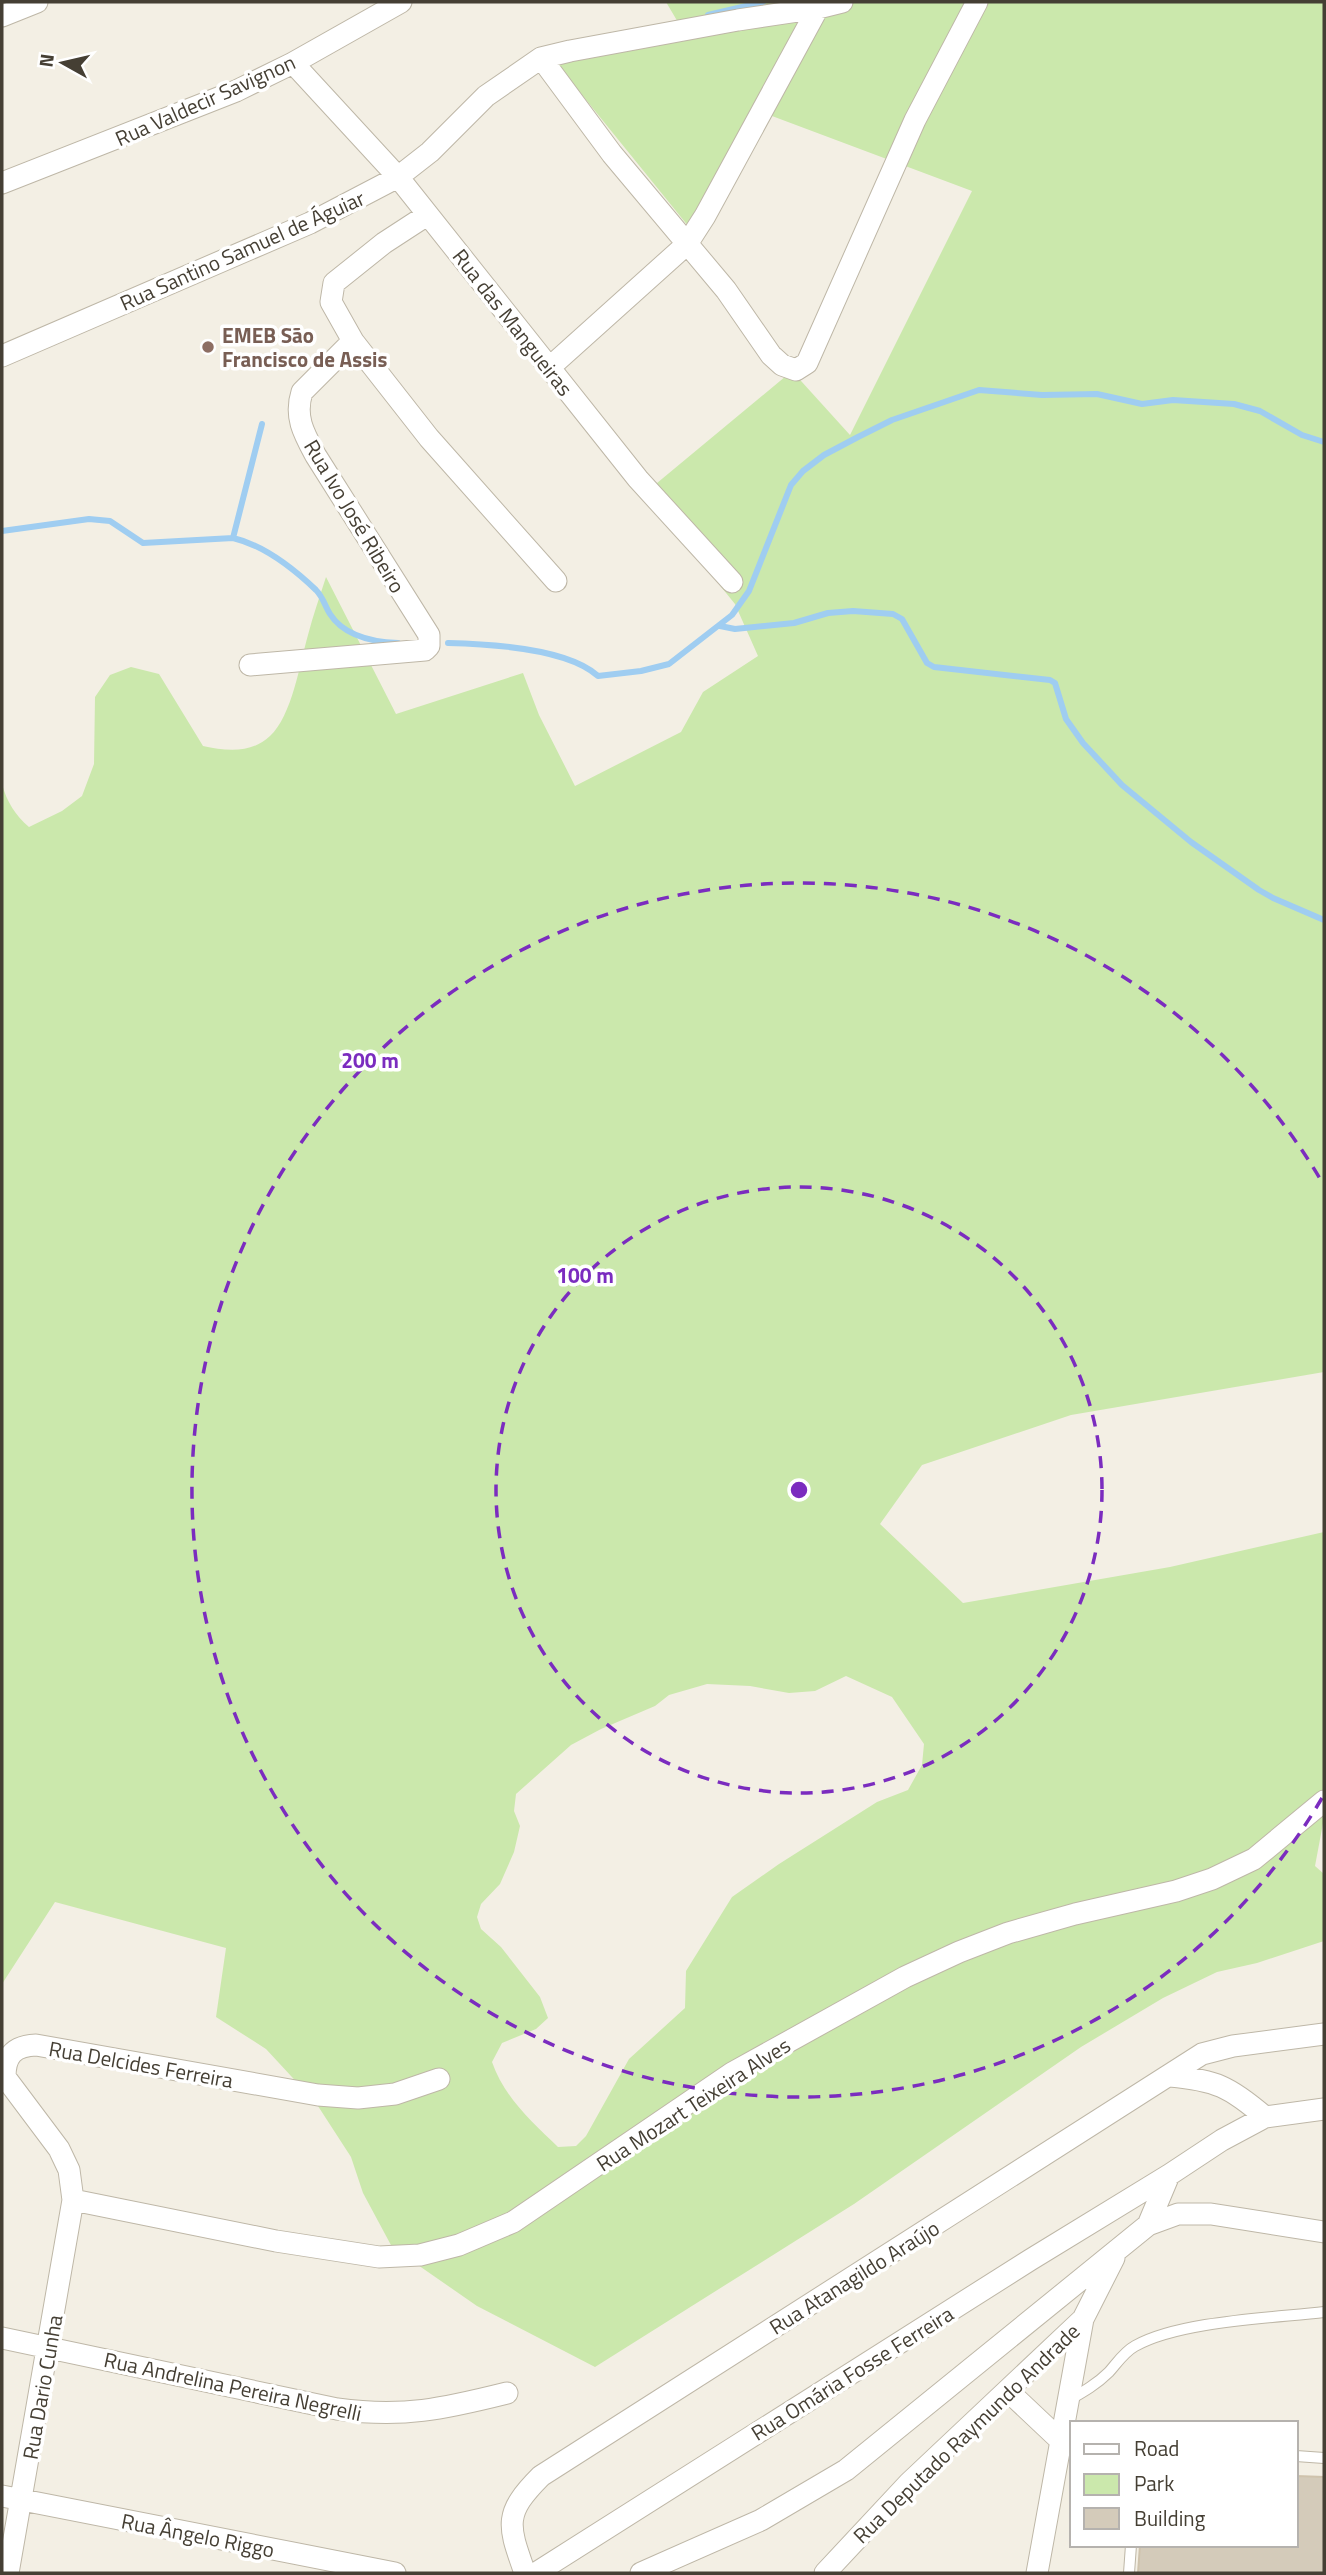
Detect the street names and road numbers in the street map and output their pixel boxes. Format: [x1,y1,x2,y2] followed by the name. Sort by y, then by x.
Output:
[110,46,300,154] street label: Rua Valdecir Savignon
[114,182,370,318] street label: Rua Santino Samuel de Águiar
[445,241,581,403] street label: Rua das Mangueiras
[296,433,414,599] street label: Rua Ivo José Ribeiro
[590,2029,796,2179] street label: Rua Mozart Teixeira Alves
[46,2032,236,2096] street label: Rua Delcides Ferreira
[763,2212,945,2342] street label: Rua Atanagildo Araújo
[745,2297,960,2448] street label: Rua Omária Fosse Ferreira
[14,2312,71,2462] street label: Rua Dario Cunha
[845,2316,1087,2550] street label: Rua Deputado Raymundo Andrade
[101,2343,365,2429] street label: Rua Andrelina Pereira Negrelli
[119,2504,277,2566] street label: Rua Ângelo Riggo

